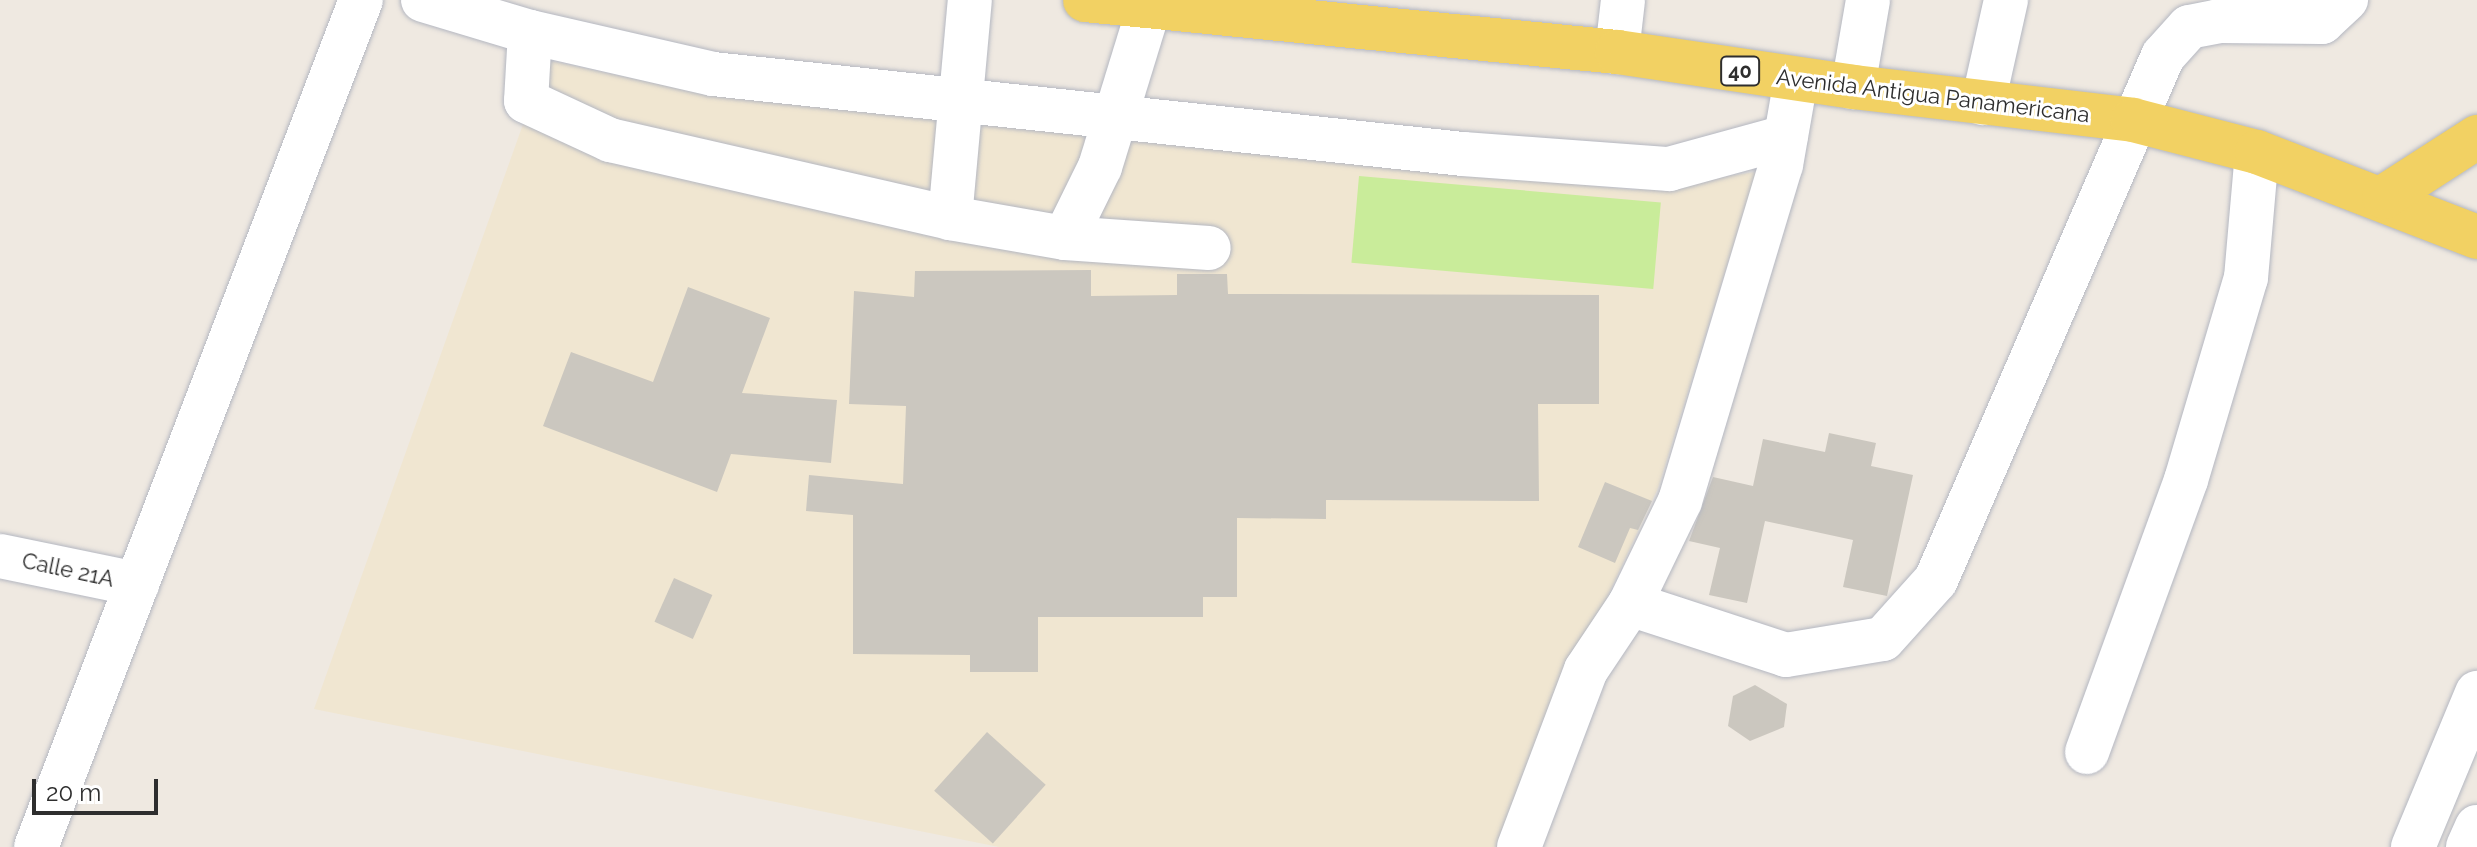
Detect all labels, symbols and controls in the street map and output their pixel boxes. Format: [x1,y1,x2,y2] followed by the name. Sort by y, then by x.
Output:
[1720,55,1760,87] road number: 40
[1774,64,2092,128] street label: Avenida Antigua Panamericana
[20,547,116,593] street label: Calle 21A
[36,763,162,813] scale bar
[46,778,101,807] text: 20 m

